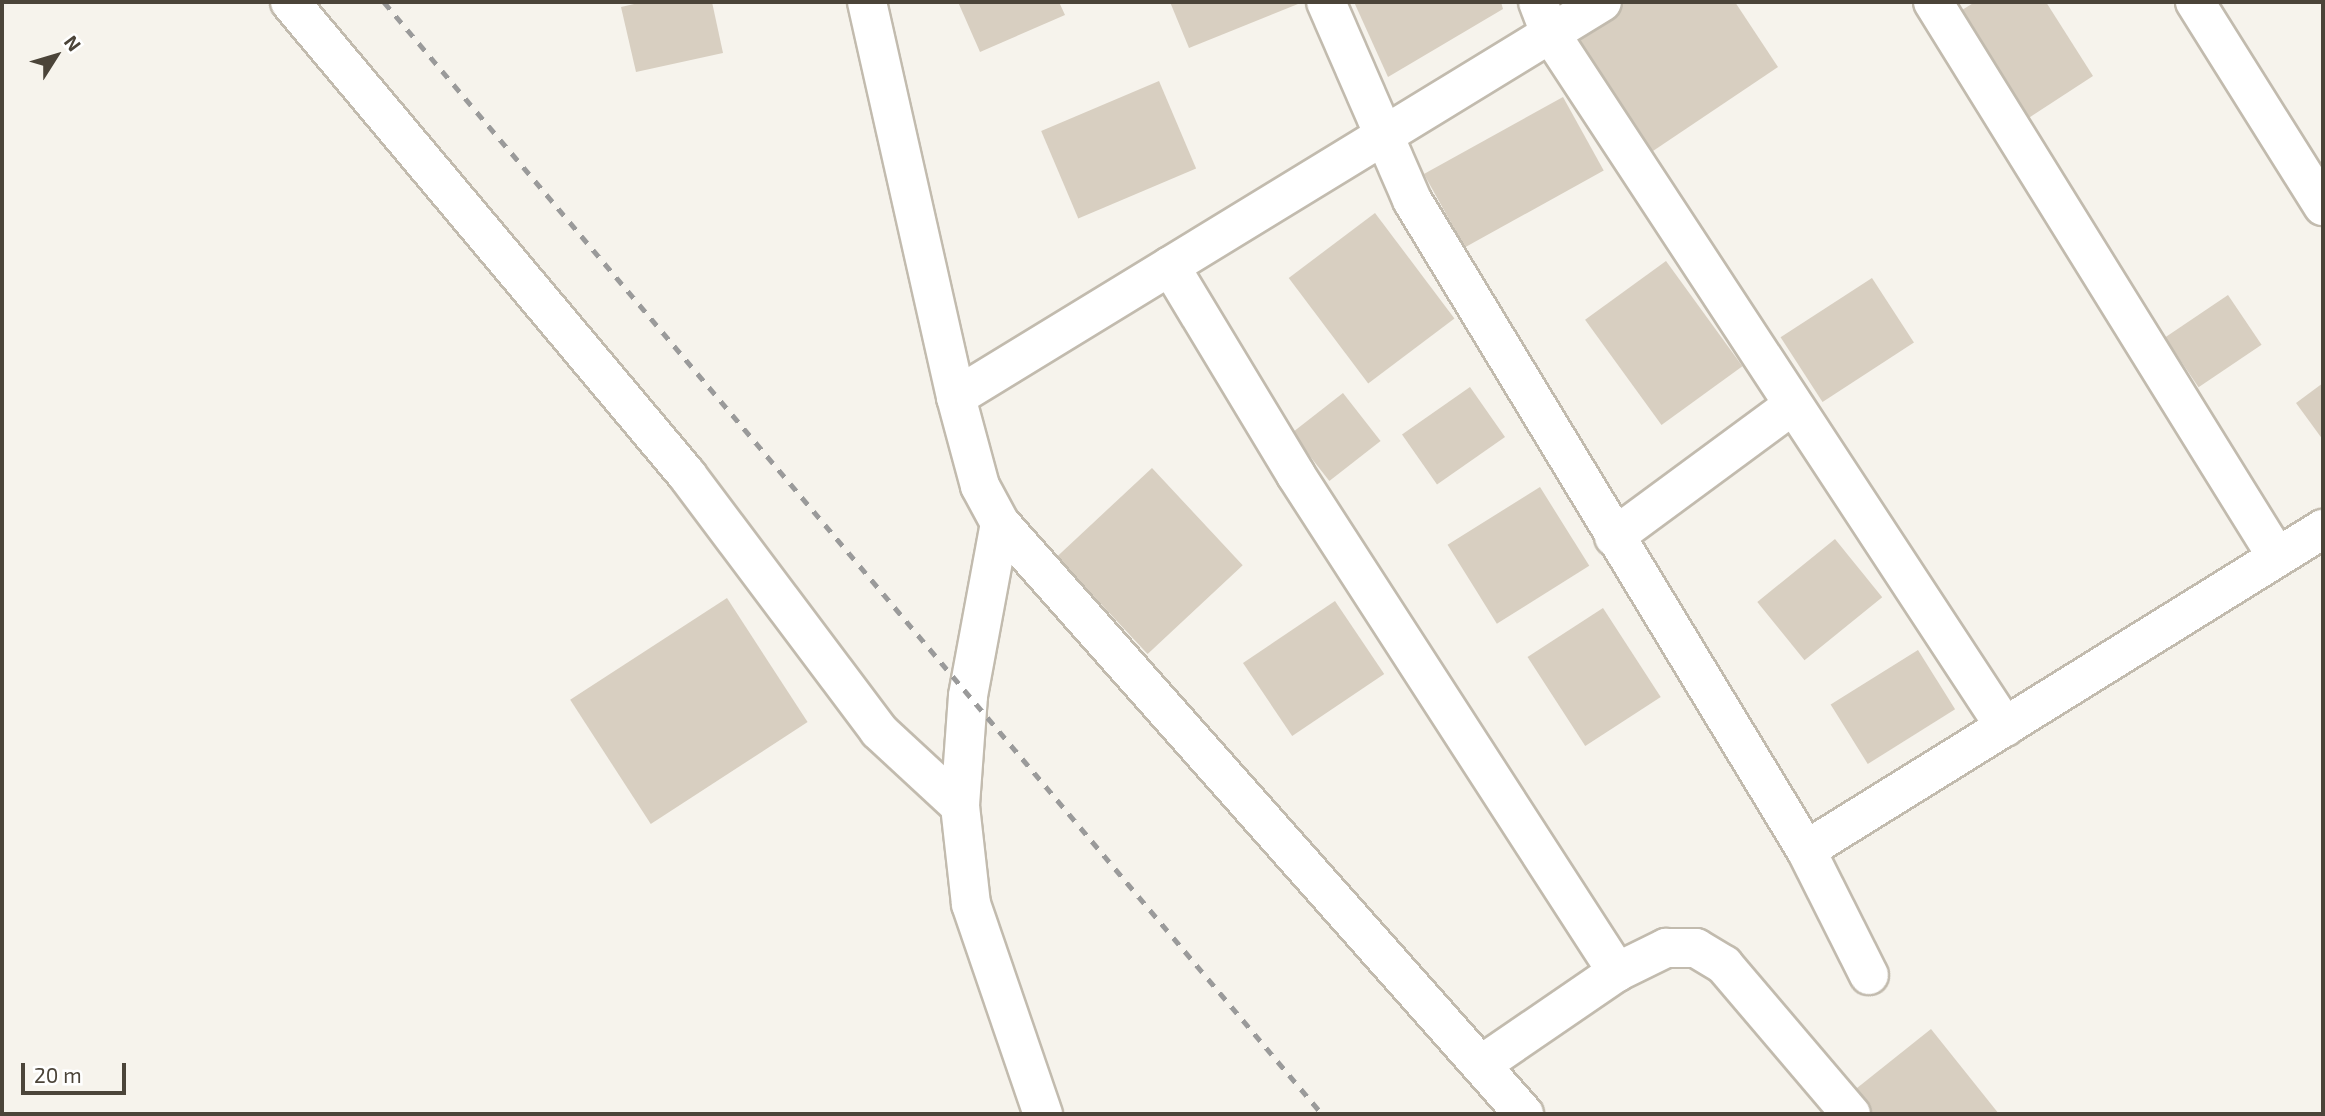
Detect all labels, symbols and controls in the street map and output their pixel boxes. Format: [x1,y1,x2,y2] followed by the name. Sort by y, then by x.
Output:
[21,21,91,91] north arrow
[60,31,86,55] text: N
[24,1050,130,1094] scale bar
[34,1062,82,1087] text: 20 m

